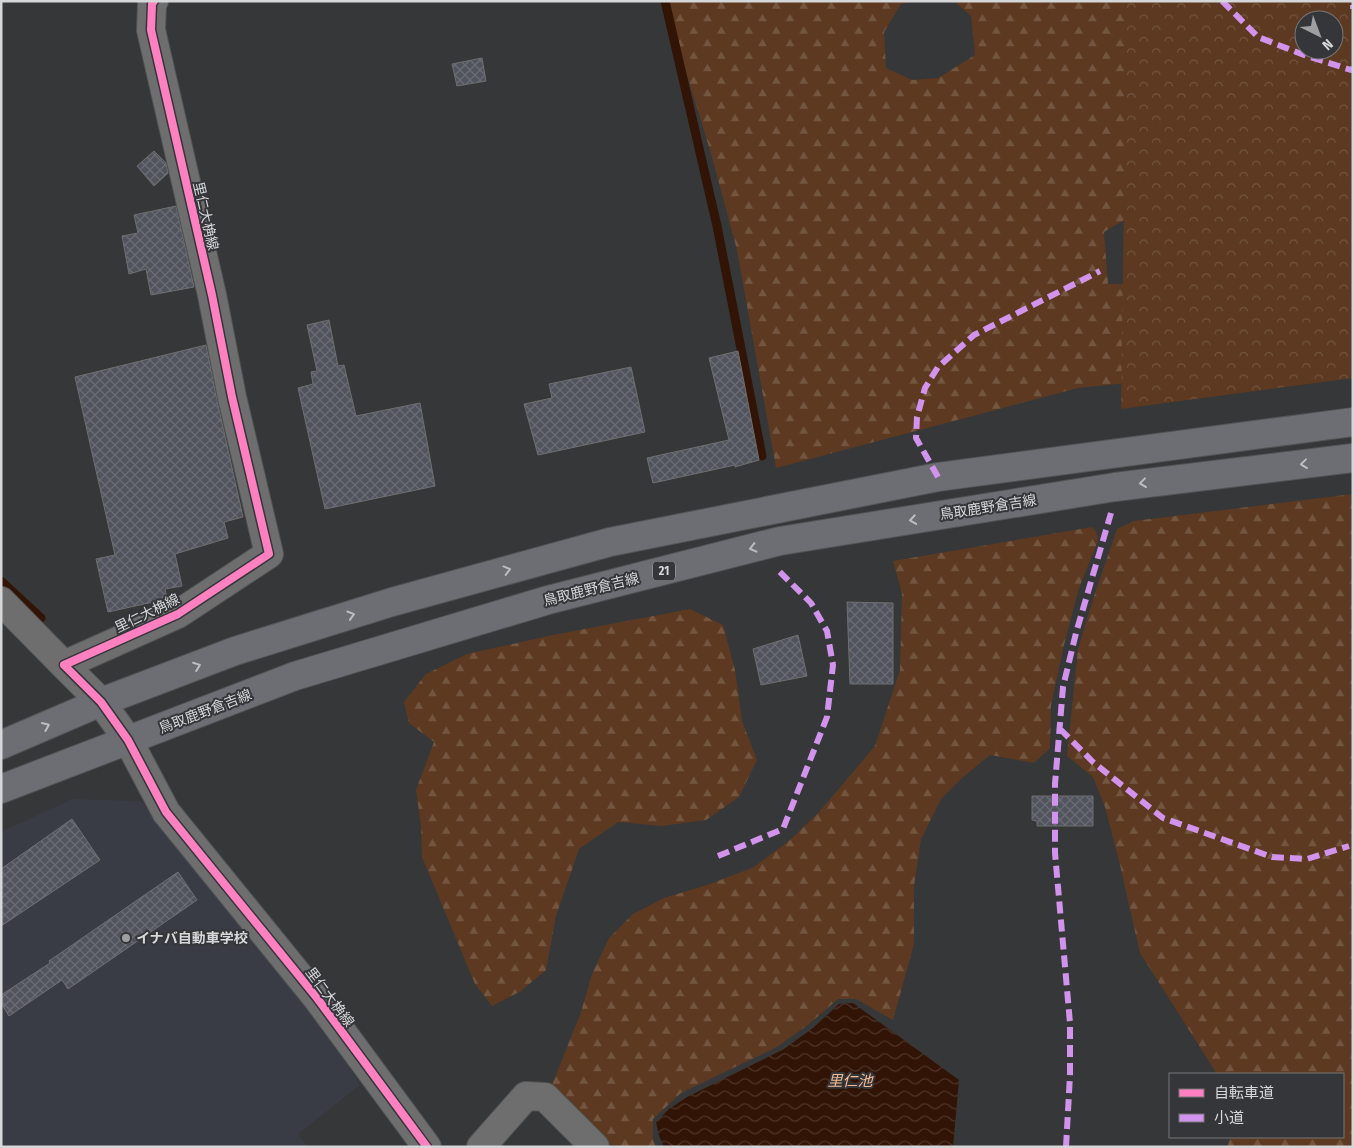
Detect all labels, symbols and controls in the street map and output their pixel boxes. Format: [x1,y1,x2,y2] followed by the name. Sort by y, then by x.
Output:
[1294,10,1344,60] north arrow
[1319,35,1336,53] text: N
[189,180,222,252] street label: 里仁大桷線
[1300,458,1308,469] one-way arrow
[1139,477,1147,488] one-way arrow
[938,491,1038,524] street label: 鳥取鹿野倉吉線
[909,514,918,524] one-way arrow
[749,542,758,553] one-way arrow
[653,562,675,580] road number: 21
[503,565,512,576] one-way arrow
[542,569,641,610] street label: 鳥取鹿野倉吉線
[112,590,182,636] street label: 里仁大桷線
[347,610,355,620] one-way arrow
[192,661,201,672] one-way arrow
[156,686,254,737] street label: 鳥取鹿野倉吉線
[41,721,50,732] one-way arrow
[136,930,248,947] place label: イナバ自動車学校
[120,932,132,944] marker: イナバ自動車学校
[302,964,357,1030] street label: 里仁大桷線
[827,1072,874,1090] water label: 里仁池
[1169,1073,1344,1138] legend
[1214,1084,1274,1102] text: 自転車道
[1214,1109,1244,1127] text: 小道

